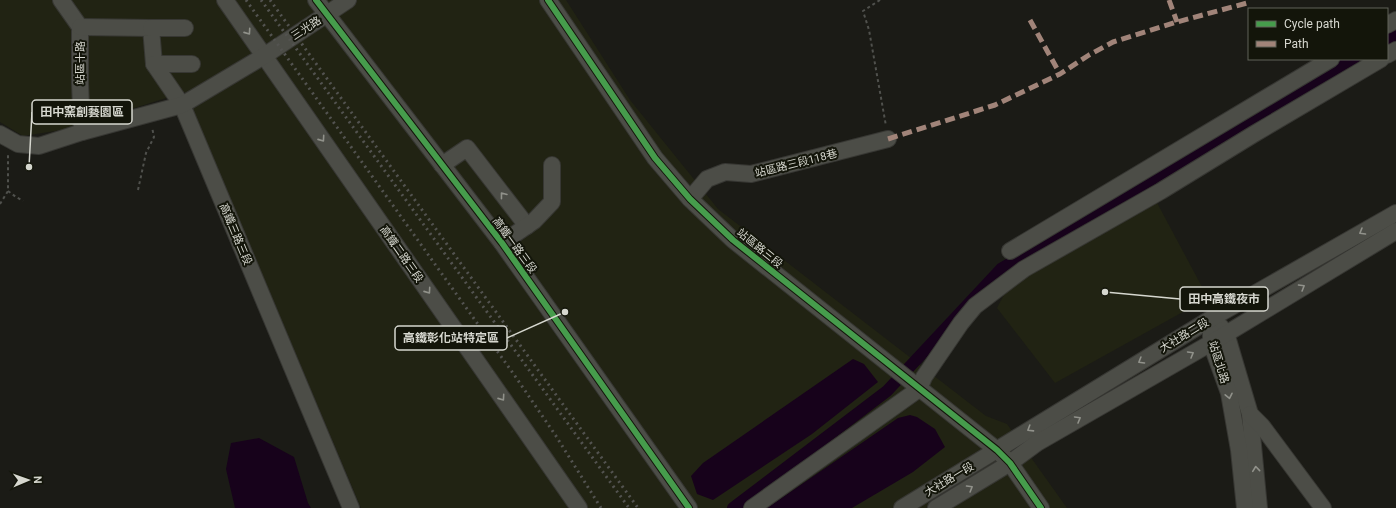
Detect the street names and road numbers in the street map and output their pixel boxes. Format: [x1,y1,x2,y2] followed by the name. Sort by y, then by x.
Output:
[289,14,324,43] street label: 三光路
[74,41,87,85] street label: 站區十路
[754,147,839,180] street label: 站區路三段118巷
[217,201,254,267] street label: 高鐵三路三段
[490,215,539,276] street label: 高鐵一路三段
[377,224,426,285] street label: 高鐵二路三段
[734,226,785,271] street label: 站區路三段
[1157,316,1211,355] street label: 大社路二段
[1206,339,1231,385] street label: 站區北路
[922,460,976,499] street label: 大社路一段

